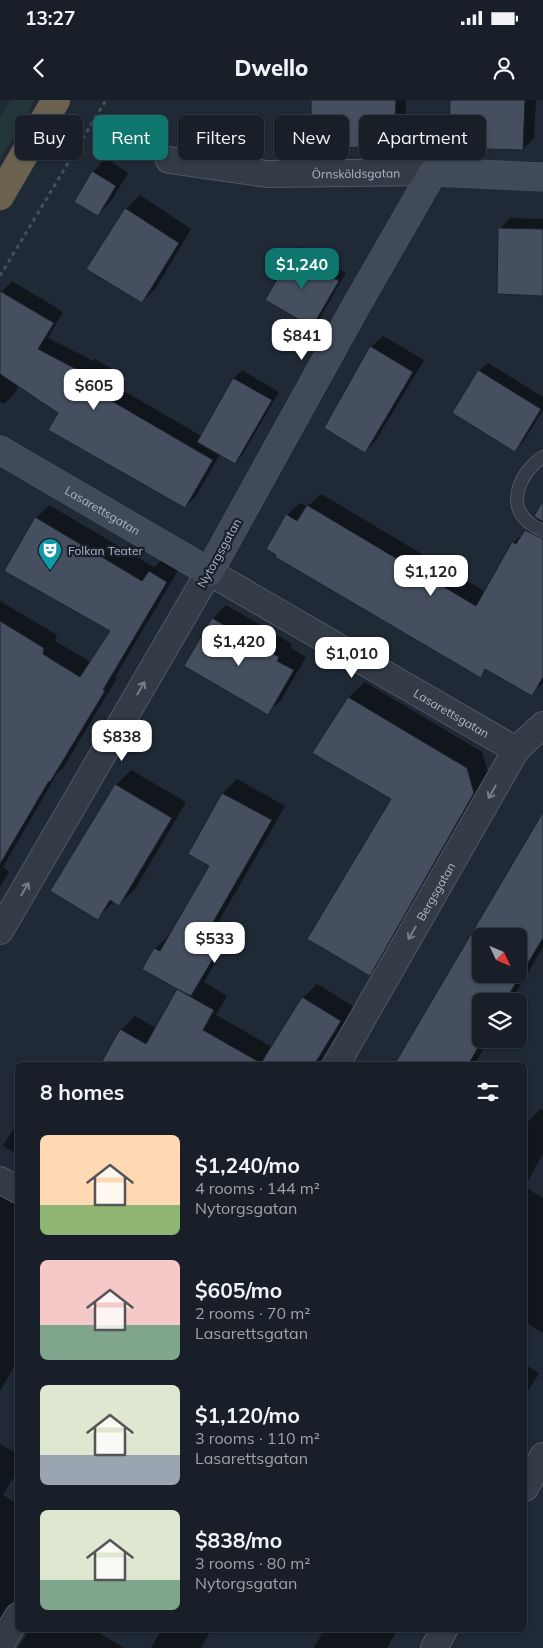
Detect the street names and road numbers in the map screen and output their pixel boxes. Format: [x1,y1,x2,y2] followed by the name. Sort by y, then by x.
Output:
[312,165,400,181] street label: Örnsköldsgatan
[62,482,143,538] street label: Lasarettsgatan
[194,516,244,590] street label: Nytorgsgatan
[411,685,492,741] street label: Lasarettsgatan
[413,859,458,923] street label: Bergsgatan

